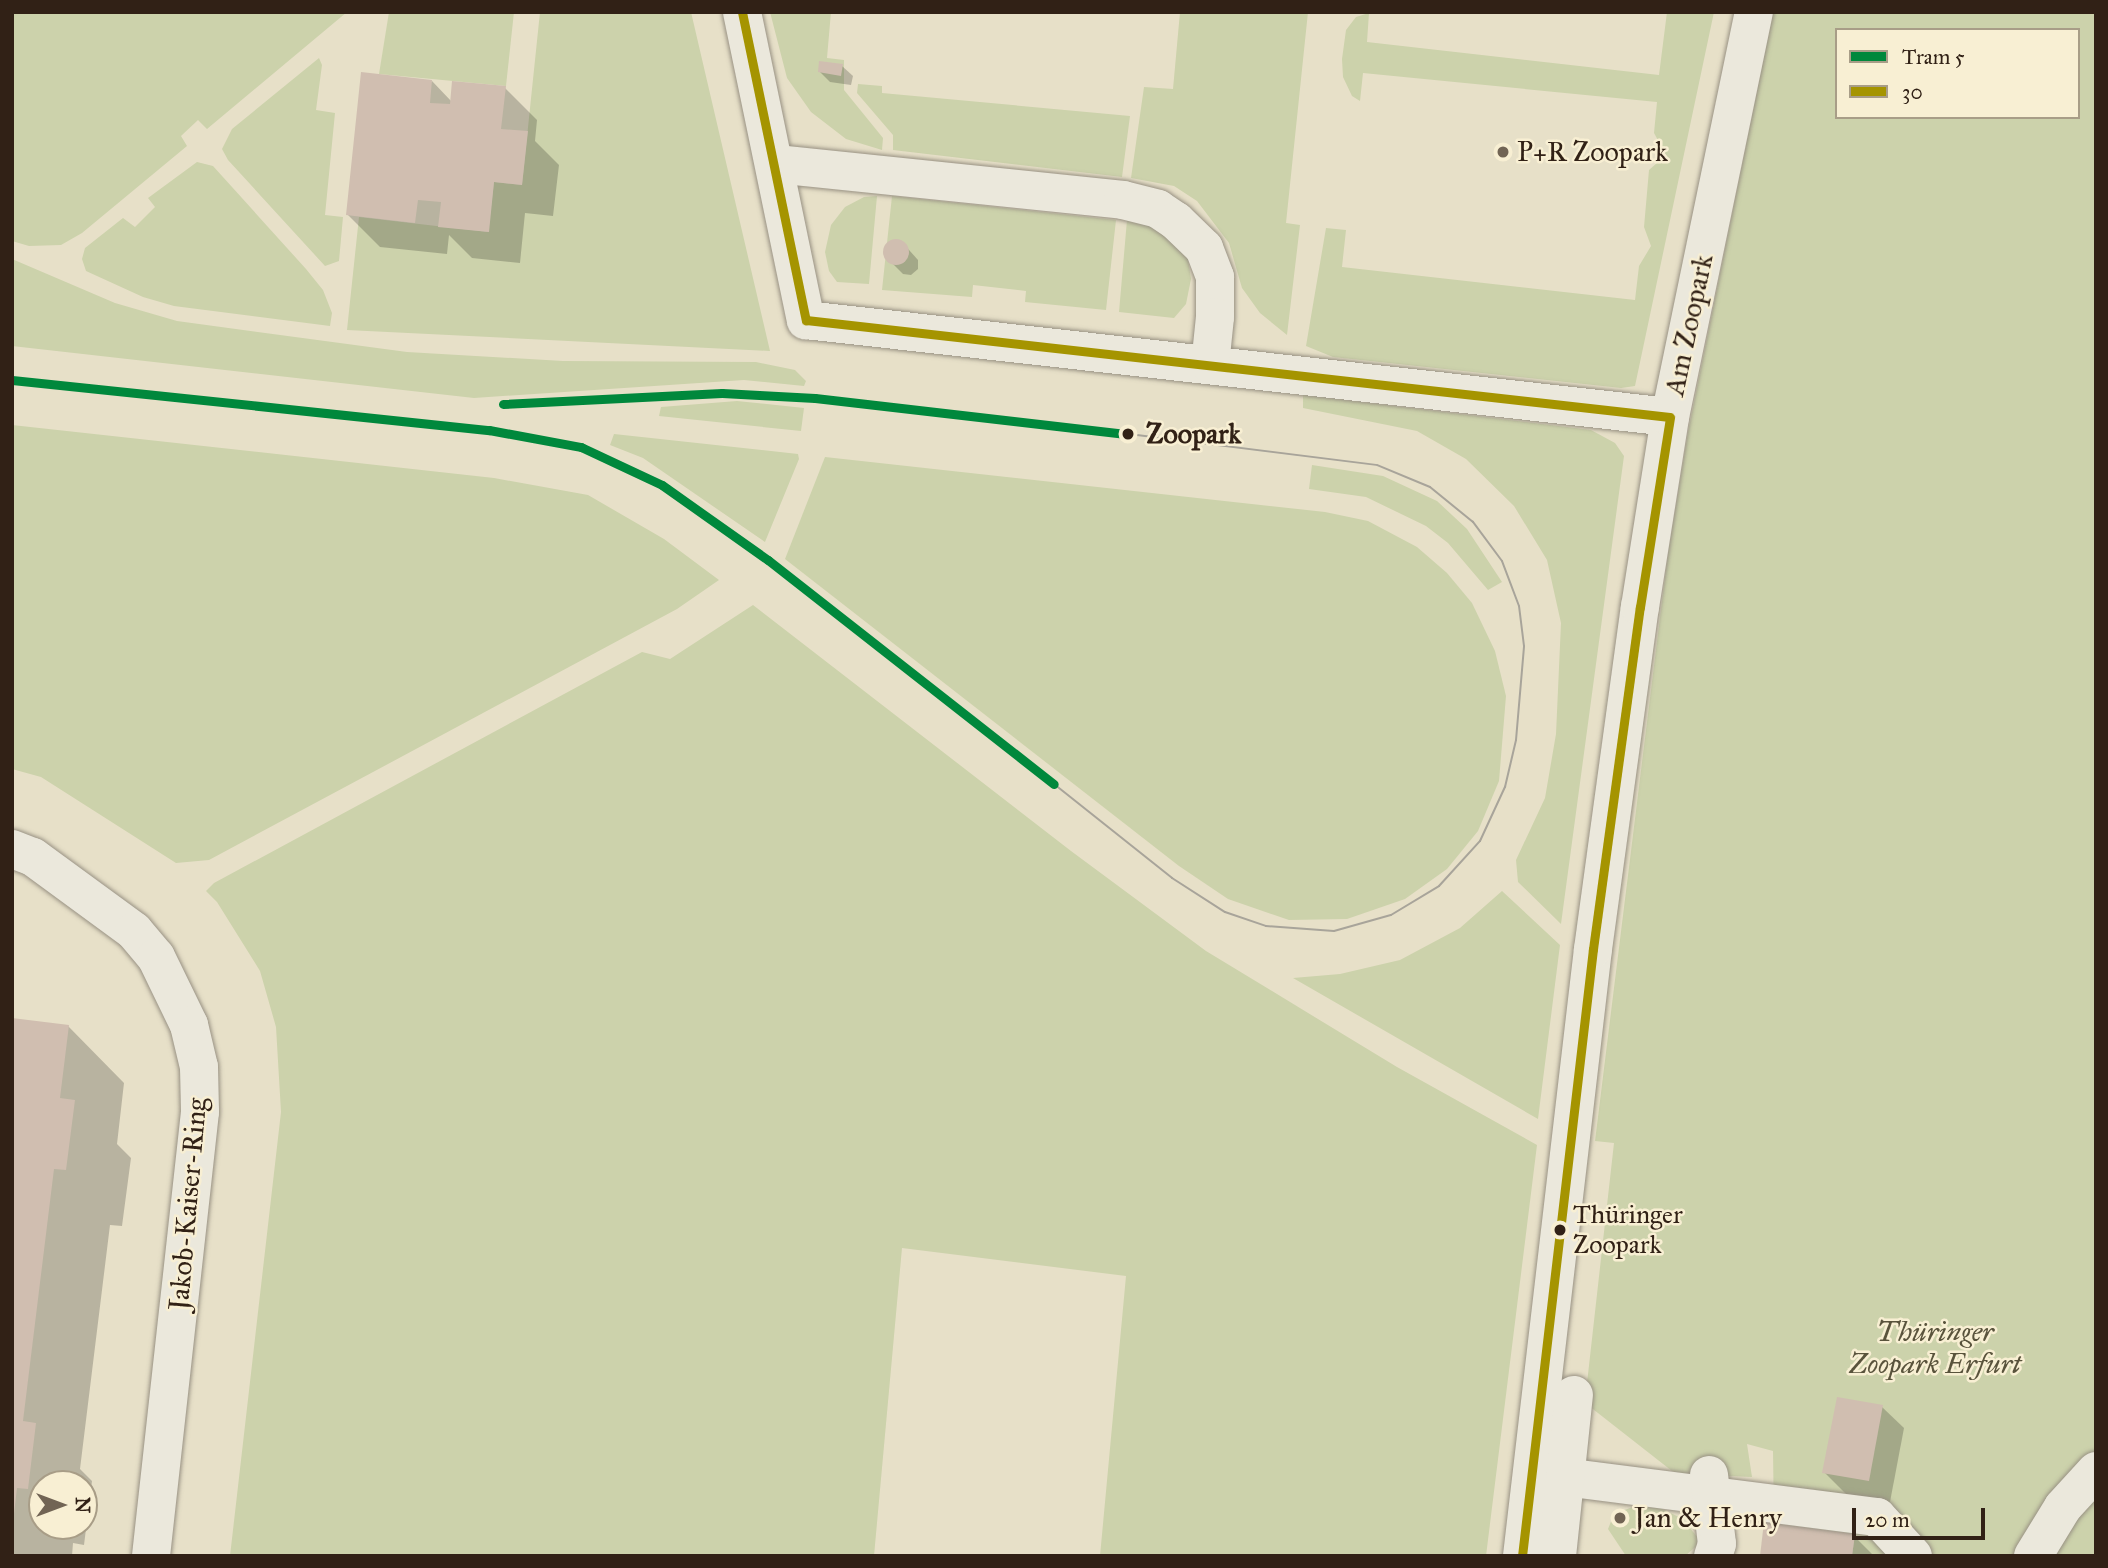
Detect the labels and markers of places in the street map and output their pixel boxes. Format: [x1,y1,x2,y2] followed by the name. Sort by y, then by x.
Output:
[1517,135,1668,169] place label: P+R Zoopark
[1495,144,1511,160] marker: P+R Zoopark
[1146,417,1241,451] place label: Zoopark
[1117,423,1139,445] marker: Zoopark
[1573,1199,1683,1260] place label: Thüringer Zoopark
[1553,1223,1567,1237] marker: Thüringer Zoopark
[1634,1501,1782,1535] place label: Jan & Henry
[1612,1510,1628,1526] marker: Jan & Henry

